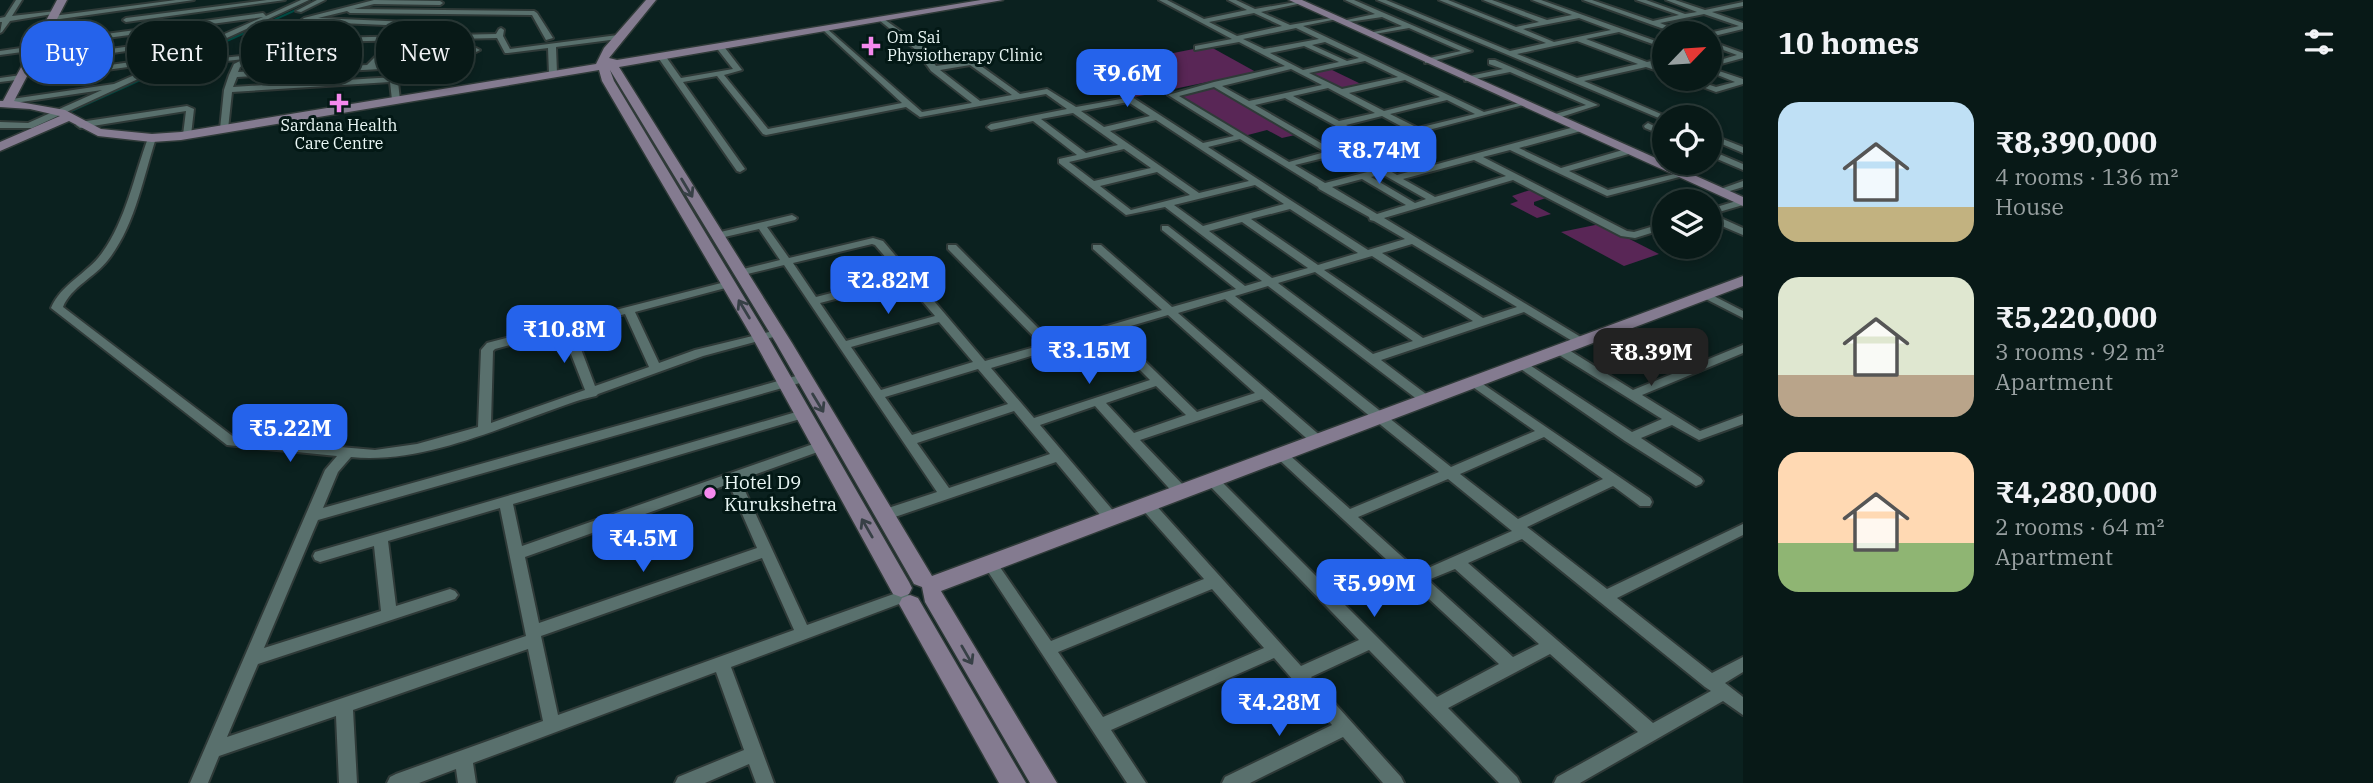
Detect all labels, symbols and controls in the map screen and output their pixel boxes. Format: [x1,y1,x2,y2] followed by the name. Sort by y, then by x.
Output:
[21,21,113,84] chip: Buy
[127,21,227,84] chip: Rent
[241,21,362,84] chip: Filters
[376,21,474,84] chip: New
[1652,21,1722,91] north arrow
[1652,21,1722,259] map controls
[1778,23,1919,62] text: 10 homes
[2300,23,2338,61] icon: filters
[887,27,1043,65] place label: Om Sai Physiotherapy Clinic
[861,36,881,56] marker: Om Sai Physiotherapy Clinic
[1078,50,1176,109] pin: ₹9.6M
[1092,57,1162,87] text: ₹9.6M
[329,93,349,113] marker: Sardana Health Care Centre
[1652,105,1722,175] button: locate
[281,115,397,153] place label: Sardana Health Care Centre
[1995,122,2157,161] text: ₹8,390,000
[1322,127,1436,186] pin: ₹8.74M
[1834,130,1918,214] icon: home
[1337,134,1421,164] text: ₹8.74M
[1995,161,2178,191] text: 4 rooms · 136 m²
[680,178,694,198] one-way arrow
[1652,189,1722,259] button: layers
[1995,191,2064,221] text: House
[831,256,945,316] pin: ₹2.82M
[846,264,930,294] text: ₹2.82M
[1995,297,2157,336] text: ₹5,220,000
[736,299,750,319] one-way arrow
[1834,305,1918,389] icon: home
[507,306,621,365] pin: ₹10.8M
[522,313,606,343] text: ₹10.8M
[1032,326,1146,386] pin: ₹3.15M
[1594,328,1708,388] pin: ₹8.39M
[1047,334,1131,364] text: ₹3.15M
[1609,336,1693,366] text: ₹8.39M
[1995,336,2165,366] text: 3 rooms · 92 m²
[1995,366,2113,396] text: Apartment
[812,393,826,413] one-way arrow
[233,405,347,464] pin: ₹5.22M
[248,412,332,442] text: ₹5.22M
[724,470,837,516] place label: Hotel D9 Kurukshetra
[1995,472,2157,511] text: ₹4,280,000
[1834,480,1918,564] icon: home
[702,485,718,501] marker: Hotel D9 Kurukshetra
[1995,511,2165,541] text: 2 rooms · 64 m²
[594,514,692,574] pin: ₹4.5M
[860,519,874,539] one-way arrow
[608,522,678,552] text: ₹4.5M
[1995,541,2113,571] text: Apartment
[1317,560,1431,619] pin: ₹5.99M
[1332,567,1416,597] text: ₹5.99M
[960,644,974,664] one-way arrow
[1222,678,1336,738] pin: ₹4.28M
[1237,686,1321,716] text: ₹4.28M

